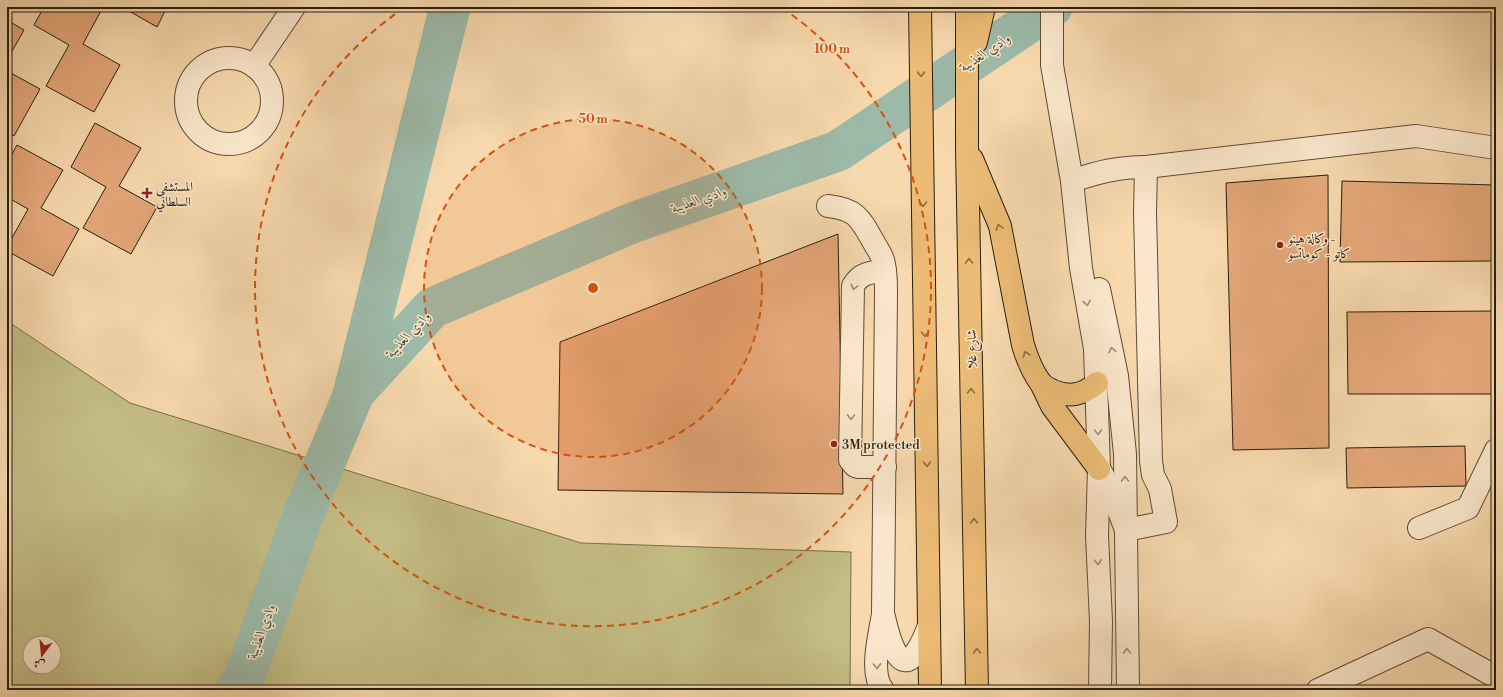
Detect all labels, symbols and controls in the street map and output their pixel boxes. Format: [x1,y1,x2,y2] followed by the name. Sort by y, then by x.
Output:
[955,29,1016,79] water label: وادي العذيبة
[814,42,850,57] text: 100 m
[917,71,925,77] one-way arrow
[578,112,608,127] text: 50 m
[156,179,193,213] place label: المستشفى السلطاني
[667,182,730,220] water label: وادي العذيبة
[141,187,153,199] marker: المستشفى السلطاني
[919,201,927,207] one-way arrow
[996,224,1004,230] one-way arrow
[1286,231,1350,262] place label: وكالة هينو - كاتو - كوماتسو
[1275,240,1285,250] marker: وكالة هينو - كاتو - كوماتسو
[965,258,973,264] one-way arrow
[586,281,600,295] centre of rings
[850,284,859,291] one-way arrow
[1083,300,1091,306] one-way arrow
[381,308,436,365] water label: وادي العذيبة
[964,329,983,369] street label: شارع غلا
[921,331,929,337] one-way arrow
[1108,347,1117,353] one-way arrow
[1022,351,1031,358] one-way arrow
[967,388,976,394] one-way arrow
[847,414,855,420] one-way arrow
[1094,429,1103,435] one-way arrow
[842,437,920,453] place label: 3M protected
[829,439,839,449] marker: 3M protected
[923,461,931,467] one-way arrow
[1121,476,1129,482] one-way arrow
[970,518,978,524] one-way arrow
[1094,559,1103,565] one-way arrow
[243,601,282,664] water label: وادي العذيبة
[22,635,62,675] north arrow
[972,648,981,654] one-way arrow
[1123,648,1131,654] one-way arrow
[32,655,47,672] text: ش
[873,663,881,669] one-way arrow

